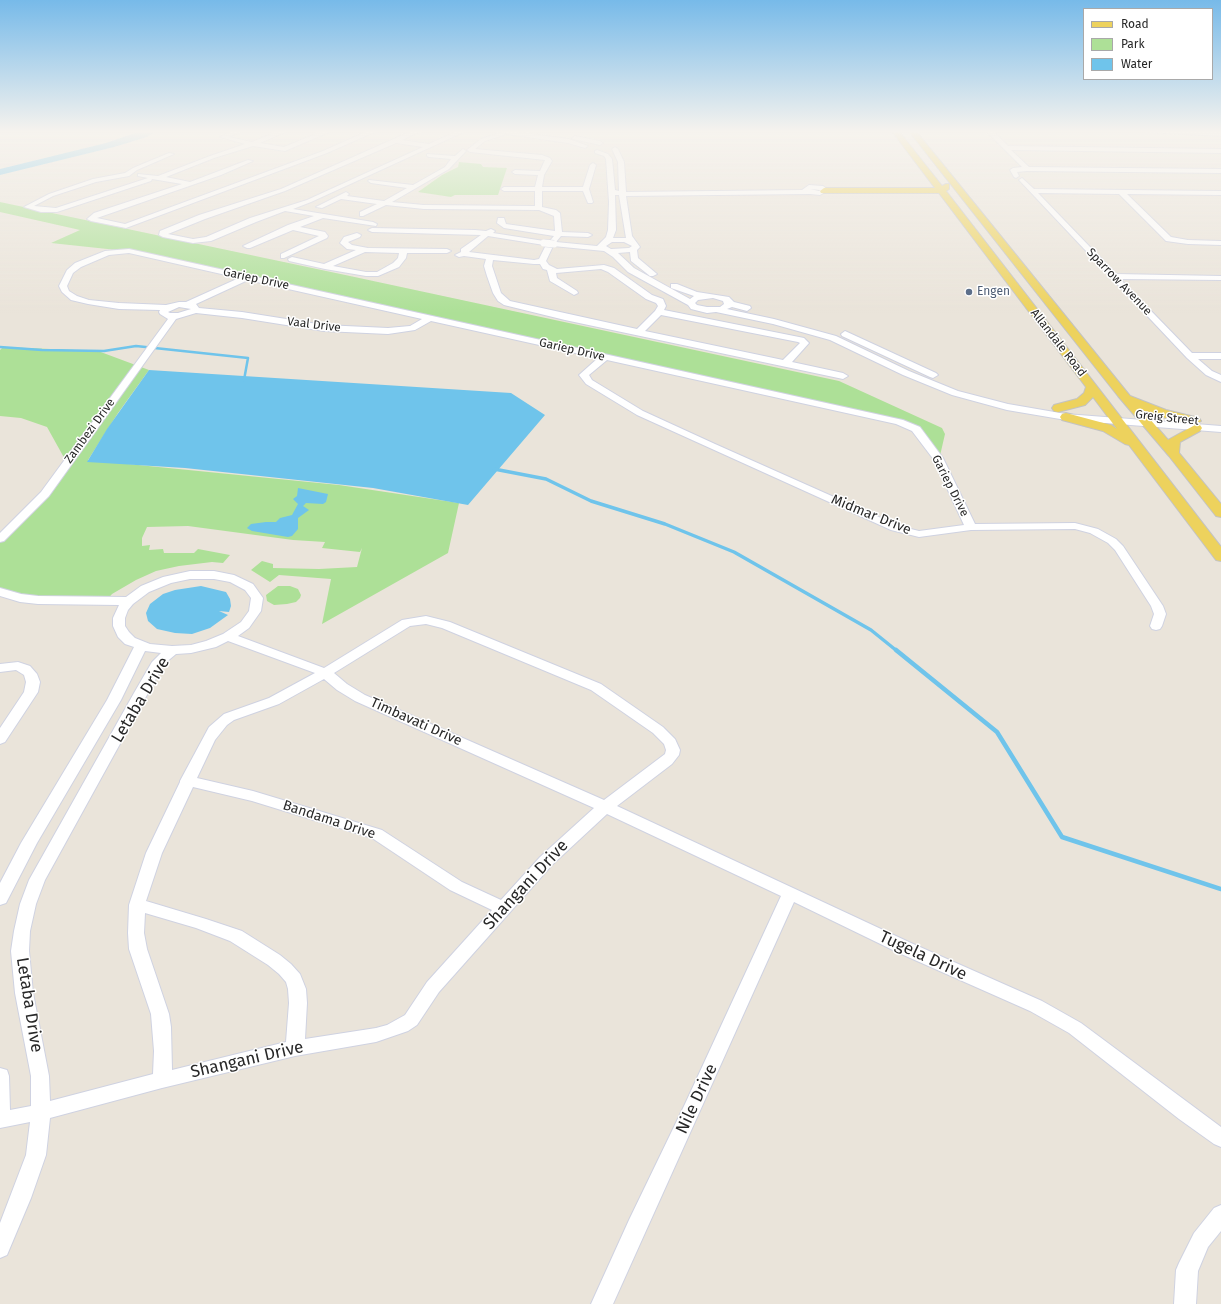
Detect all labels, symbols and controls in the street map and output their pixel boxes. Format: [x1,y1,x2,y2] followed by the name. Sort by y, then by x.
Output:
[1083,8,1213,80] legend
[1121,17,1149,31] text: Road
[1121,37,1145,51] text: Park
[1121,57,1152,71] text: Water
[1083,245,1155,319] street label: Sparrow Avenue
[222,265,290,293] street label: Gariep Drive
[977,285,1010,299] place label: Engen
[964,287,974,297] marker: Engen
[1027,306,1089,380] street label: Allandale Road
[286,315,342,335] street label: Vaal Drive
[538,335,606,365] street label: Gariep Drive
[62,396,118,466] street label: Zambezi Drive
[1135,408,1199,428] street label: Greig Street
[928,453,972,519] street label: Gariep Drive
[829,491,913,539] street label: Midmar Drive
[108,654,174,746] street label: Letaba Drive
[368,694,464,750] street label: Timbavati Drive
[281,797,377,843] street label: Bandama Drive
[479,836,573,934] street label: Shangani Drive
[876,927,970,985] street label: Tugela Drive
[11,956,47,1054] street label: Letaba Drive
[189,1037,305,1083] street label: Shangani Drive
[672,1061,722,1137] street label: Nile Drive

